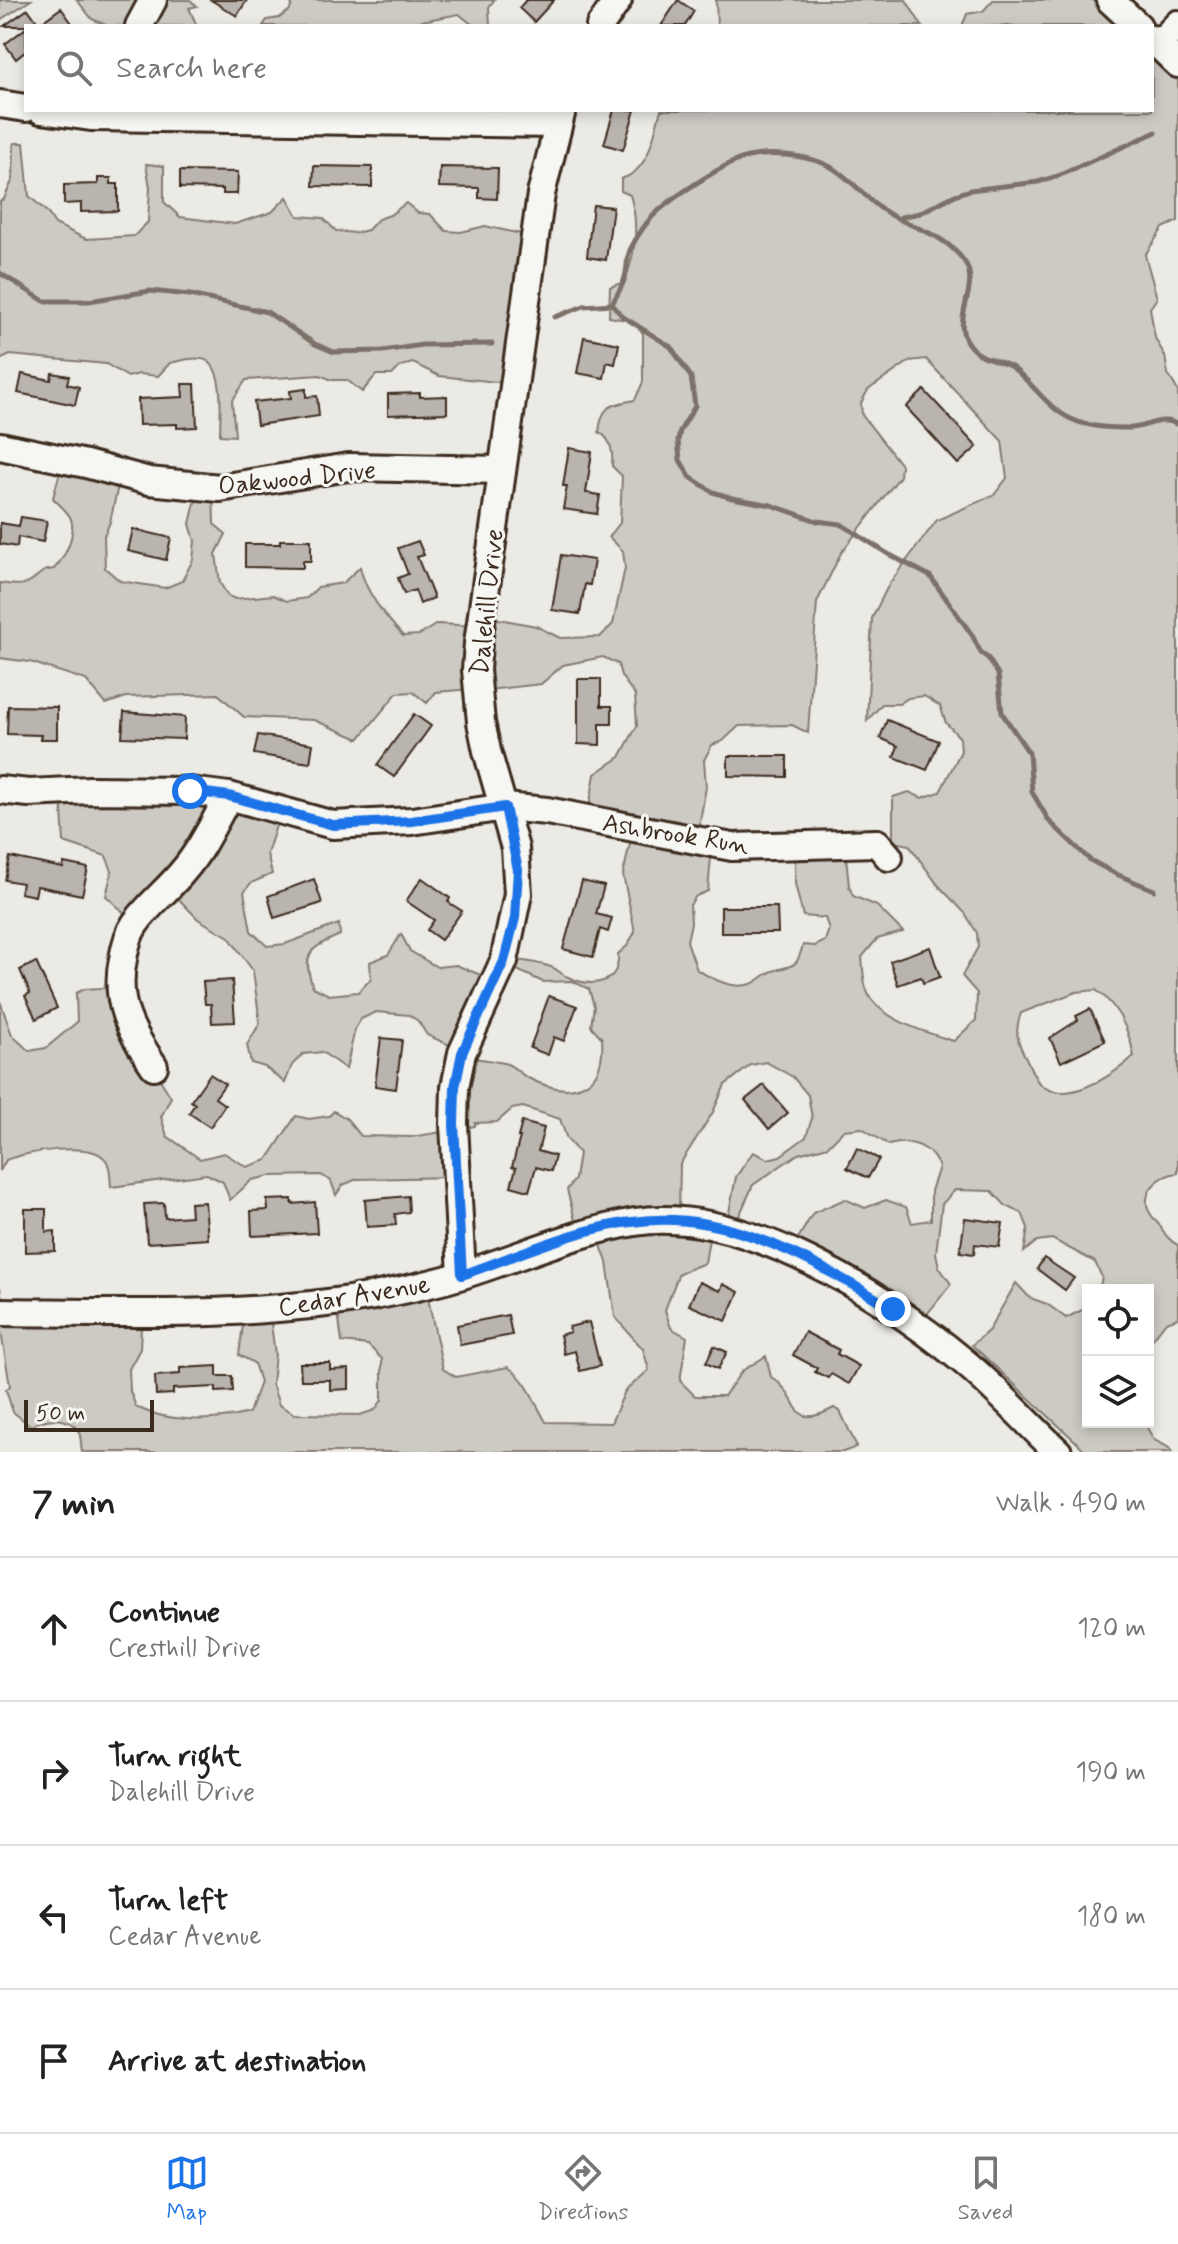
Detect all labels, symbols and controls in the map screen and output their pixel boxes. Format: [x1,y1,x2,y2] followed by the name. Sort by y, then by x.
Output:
[24,24,1154,112] search box
[52,46,96,90] icon: search
[116,49,267,88] text: Search here
[217,454,378,504] street label: Oakwood Drive
[463,527,513,677] street label: Dalehill Drive
[172,773,208,809] route start
[600,807,751,863] street label: Ashbrook Run
[276,1268,433,1326] street label: Cedar Avenue
[1082,1284,1154,1428] map controls
[1082,1284,1154,1356] button: locate
[875,1291,911,1327] route end
[1082,1356,1154,1428] button: layers
[24,1396,154,1432] scale bar
[36,1400,85,1428] text: 50 m
[32,1482,116,1527] text: 7 min
[996,1487,1146,1521] text: Walk · 490 m
[108,1593,220,1632] text: Continue
[32,1607,76,1651] icon: ahead
[1077,1612,1146,1646] text: 120 m
[108,1632,261,1666] text: Cresthill Drive
[108,1737,241,1776] text: Turn right
[32,1751,76,1795] icon: right
[1076,1756,1146,1790] text: 190 m
[108,1776,255,1810] text: Dalehill Drive
[108,1881,228,1920] text: Turn left
[32,1895,76,1939] icon: left
[1077,1900,1146,1934] text: 180 m
[108,1920,261,1954] text: Cedar Avenue
[32,2039,76,2083] icon: arrive
[108,2042,366,2081] text: Arrive at destination
[165,2151,209,2227] tab: Map
[538,2151,628,2227] tab: Directions
[958,2151,1013,2227] tab: Saved

